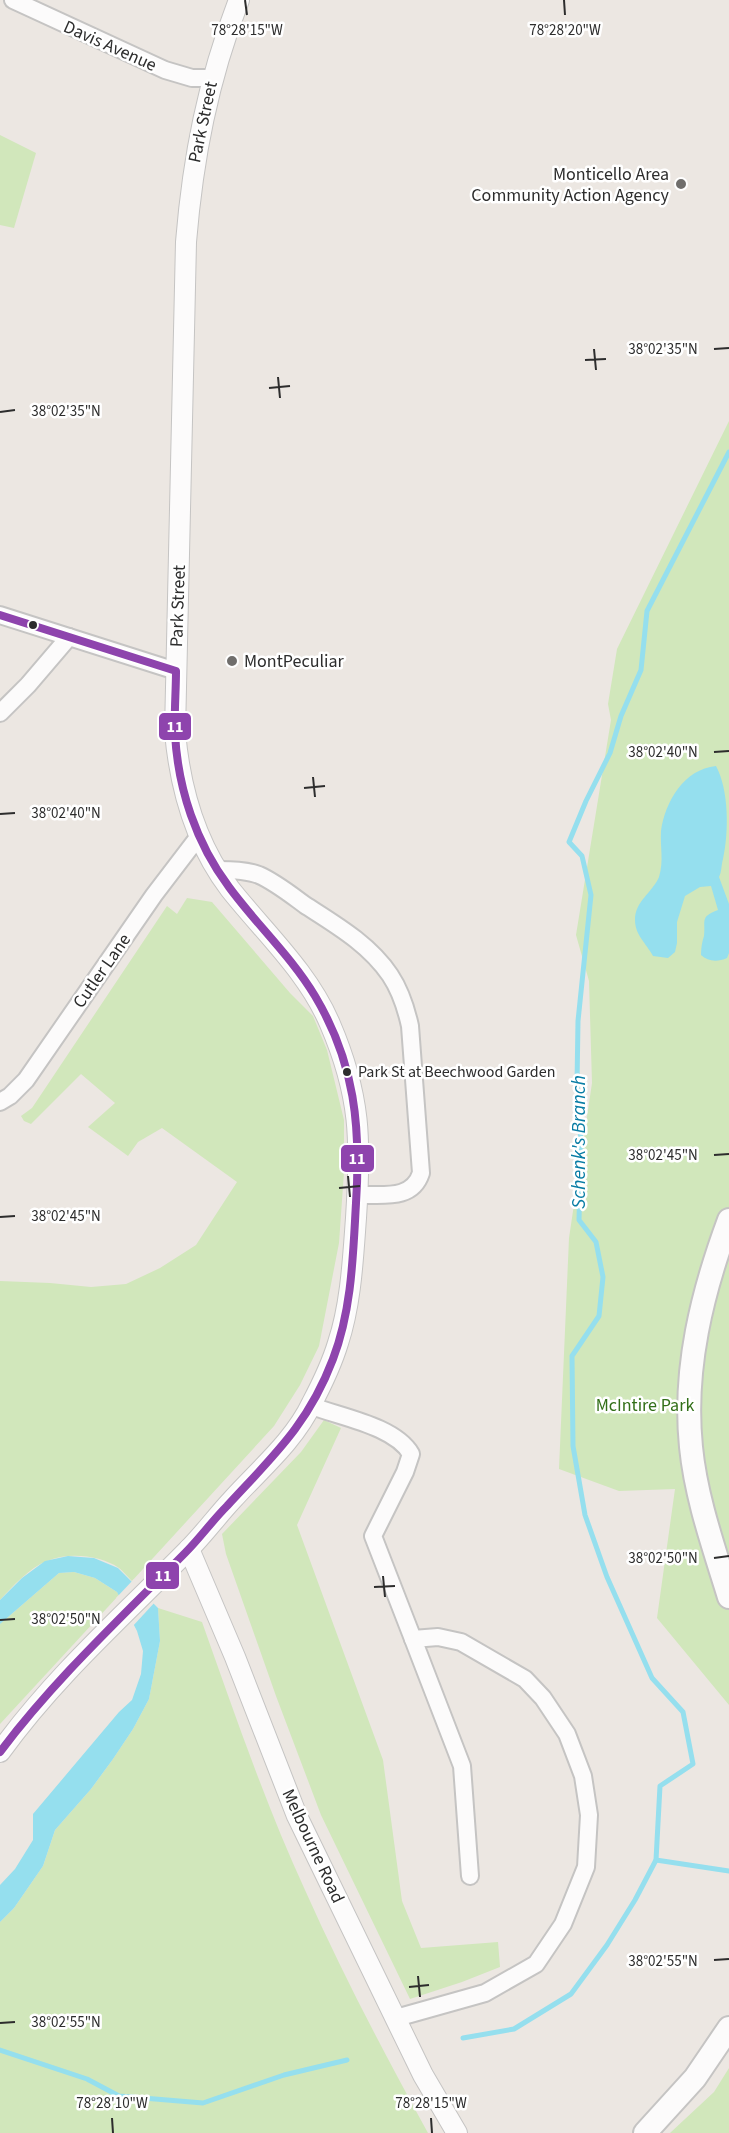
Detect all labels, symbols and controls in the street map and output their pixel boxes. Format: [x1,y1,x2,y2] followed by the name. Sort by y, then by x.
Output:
[59,14,161,78] street label: Davis Avenue
[211,20,283,41] text: 78°28'15"W
[529,20,601,41] text: 78°28'20"W
[182,79,224,165] street label: Park Street
[471,162,670,208] place label: Monticello Area Community Action Agency
[674,177,688,191] marker: Monticello Area Community Action Agency
[628,339,698,360] text: 38°02'35"N
[31,401,101,422] text: 38°02'35"N
[164,564,192,648] street label: Park Street
[27,619,39,631] unlabelled marker
[244,649,345,674] place label: MontPeculiar
[225,654,239,668] marker: MontPeculiar
[158,712,192,741] line badge: 11
[167,716,183,738] text: 11
[628,742,698,763] text: 38°02'40"N
[31,803,101,824] text: 38°02'40"N
[67,929,137,1013] street label: Cutler Lane
[358,1061,555,1083] place label: Park St at Beechwood Garden
[341,1066,353,1078] marker: Park St at Beechwood Garden
[565,1075,593,1209] water label: Schenk's Branch
[340,1144,375,1173] line badge: 11
[628,1145,698,1166] text: 38°02'45"N
[349,1148,365,1170] text: 11
[31,1206,101,1227] text: 38°02'45"N
[596,1393,694,1418] park label: McIntire Park
[628,1548,698,1569] text: 38°02'50"N
[145,1561,180,1590] line badge: 11
[155,1565,171,1587] text: 11
[31,1609,101,1630] text: 38°02'50"N
[276,1785,350,1907] street label: Melbourne Road
[628,1951,698,1972] text: 38°02'55"N
[31,2012,101,2033] text: 38°02'55"N
[76,2093,148,2114] text: 78°28'10"W
[395,2093,467,2114] text: 78°28'15"W

